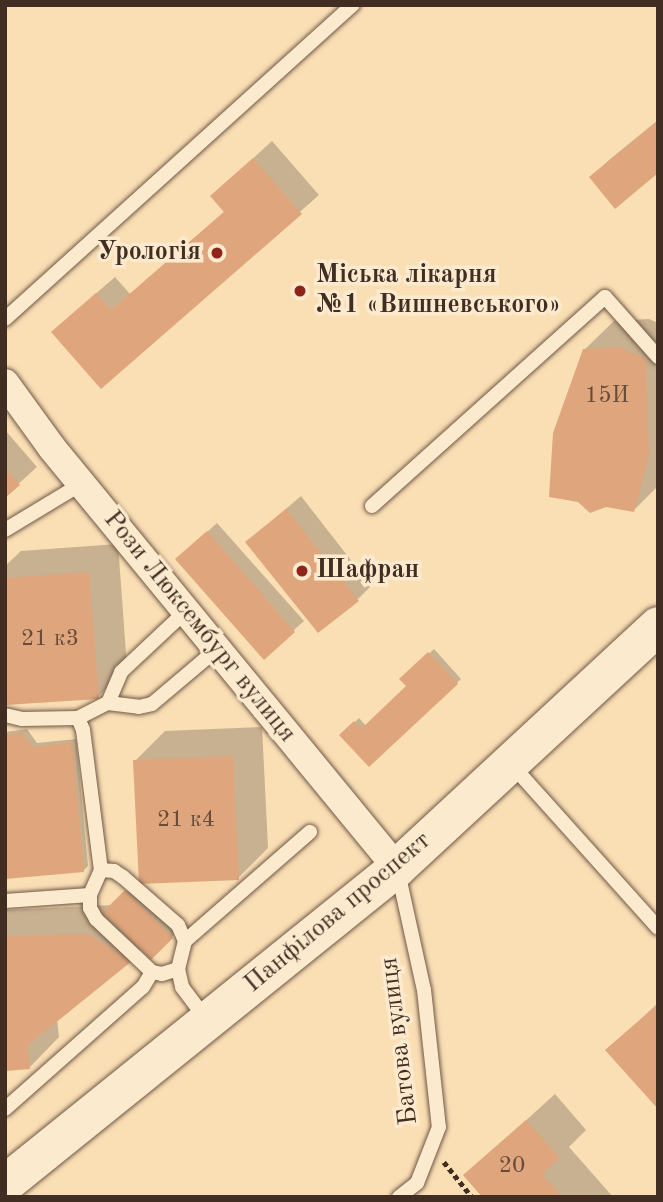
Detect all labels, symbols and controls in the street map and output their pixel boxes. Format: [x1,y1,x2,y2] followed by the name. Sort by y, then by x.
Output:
[97,237,201,269] place label: Урологія
[207,243,227,263] marker: Урологія
[316,260,561,322] place label: Міська лікарня №1 «Вишневського»
[290,281,310,301] marker: Міська лікарня №1 «Вишневського»
[585,382,629,410] house number: 15И
[96,505,302,749] street label: Рози Люксембург вулиця
[316,555,419,587] place label: Шафран
[294,563,310,579] marker: Шафран
[21,625,79,653] house number: 21 к3
[157,806,215,834] house number: 21 к4
[238,826,438,1000] street label: Панфілова проспект
[374,955,426,1127] street label: Батова вулиця
[499,1152,525,1180] house number: 20

